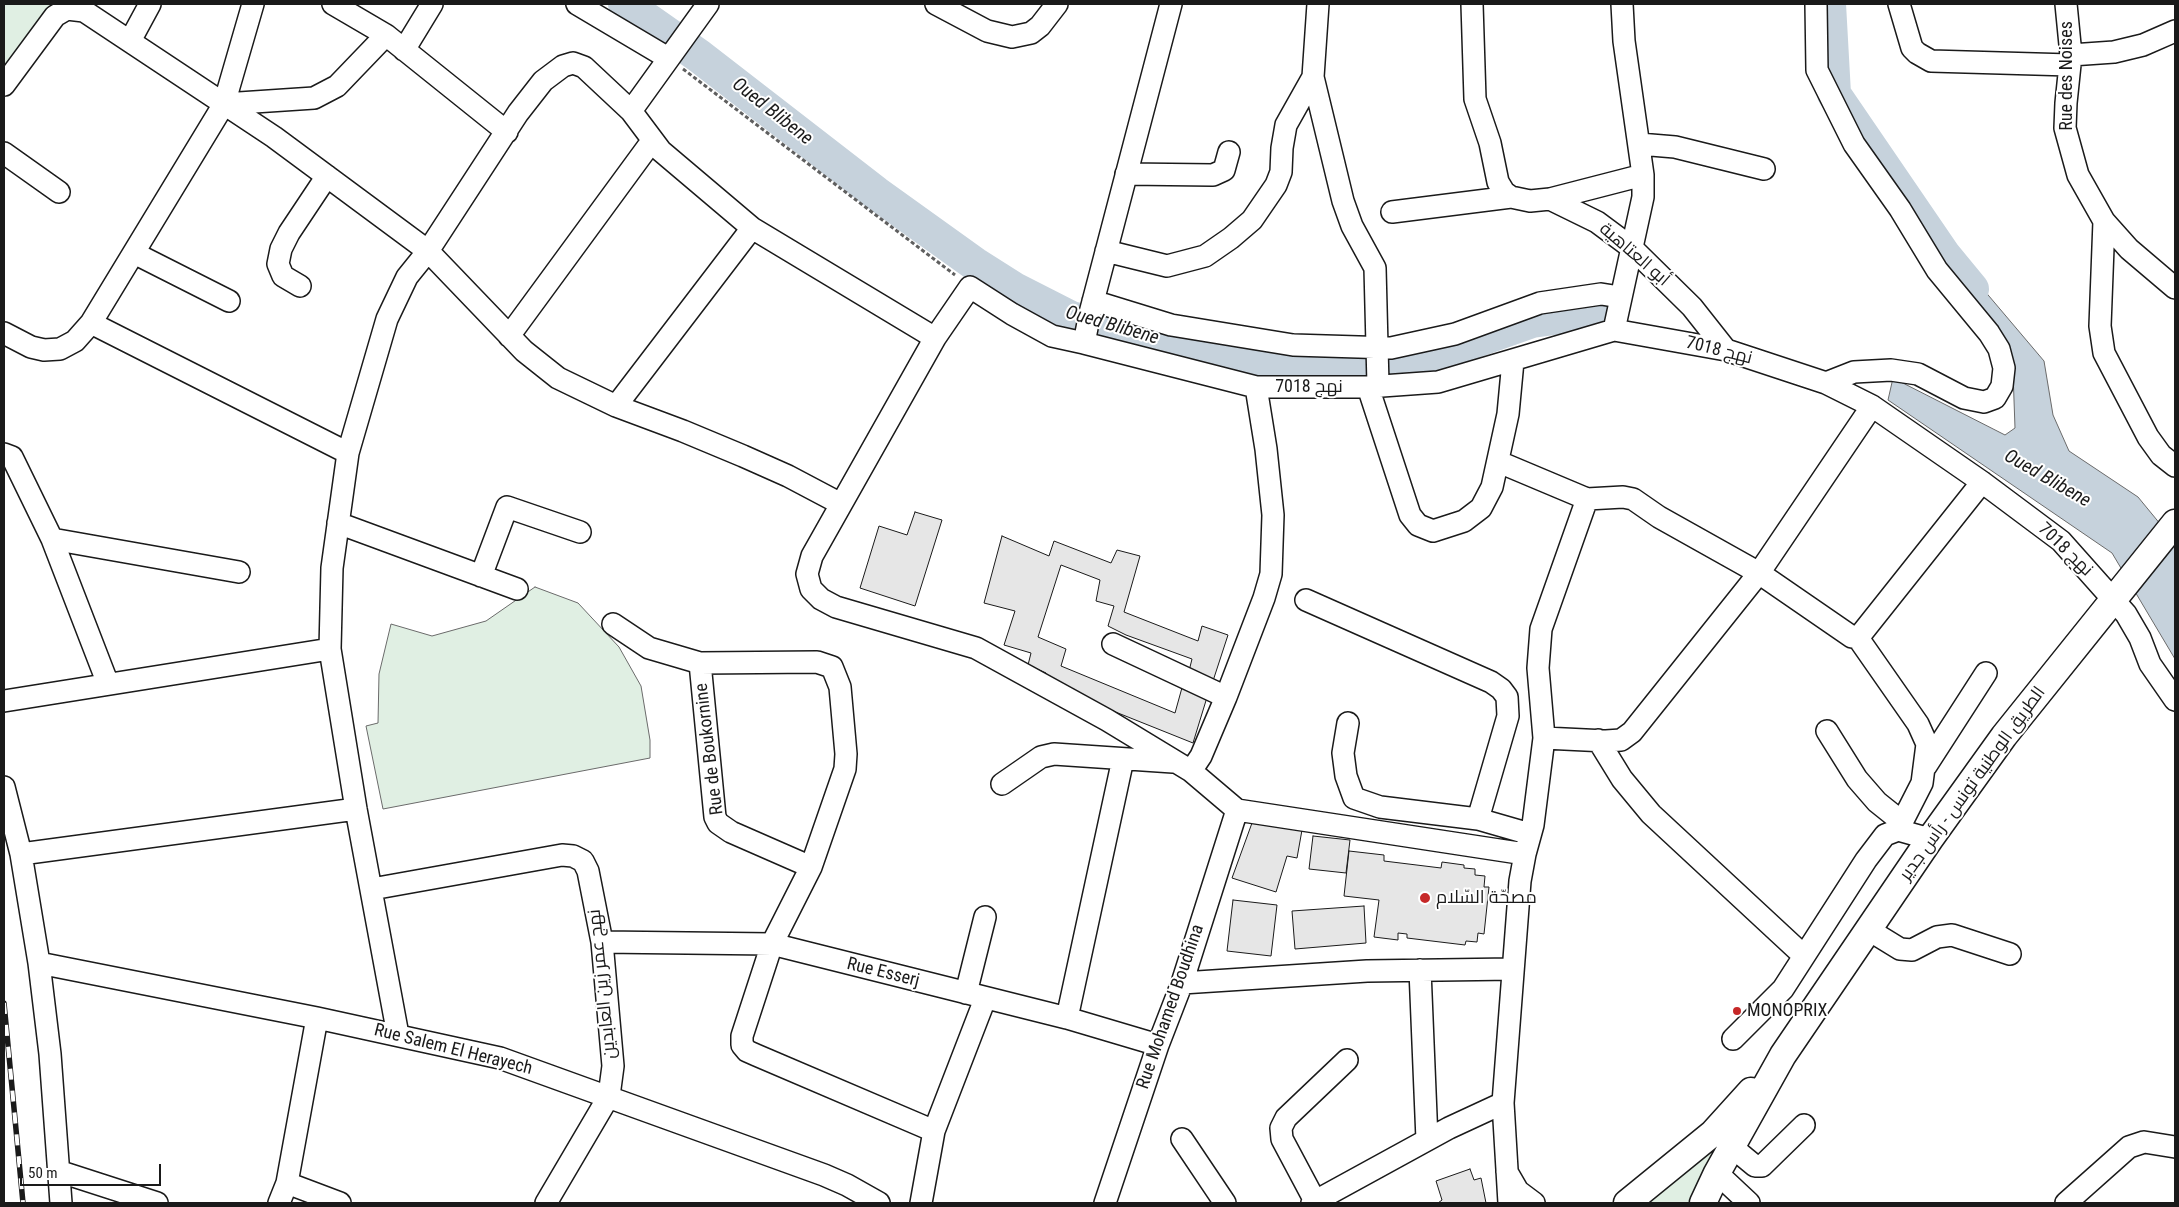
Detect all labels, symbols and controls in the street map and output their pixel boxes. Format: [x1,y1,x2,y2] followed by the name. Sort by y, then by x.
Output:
[2056,21,2078,131] street label: Rue des Noises
[727,73,817,151] water label: Oued Blibene
[1594,219,1674,291] street label: أبو العتاهية
[1063,302,1161,350] water label: Oued Blibene
[1684,332,1754,370] street label: نهج 7018
[1275,376,1343,398] street label: نهج 7018
[2000,445,2094,513] water label: Oued Blibene
[2033,519,2097,581] street label: نهج 7018
[691,682,729,816] street label: Rue de Boukornine
[1895,683,2051,885] street label: الطريق الوطنية تونس - رأس جدير
[1436,887,1537,909] place label: مصحّة السّلام
[1418,891,1432,905] marker: مصحّة السّلام
[584,908,622,1060] street label: نهج عمر زين العابدين
[1133,922,1209,1092] street label: Rue Mohamed Boudhina
[844,954,922,992] street label: Rue Esserj
[1747,1000,1827,1022] place label: MONOPRIX
[1731,1005,1743,1017] marker: MONOPRIX
[372,1020,534,1080] street label: Rue Salem El Herayech
[22,1154,164,1186] scale bar
[28,1164,58,1182] text: 50 m

